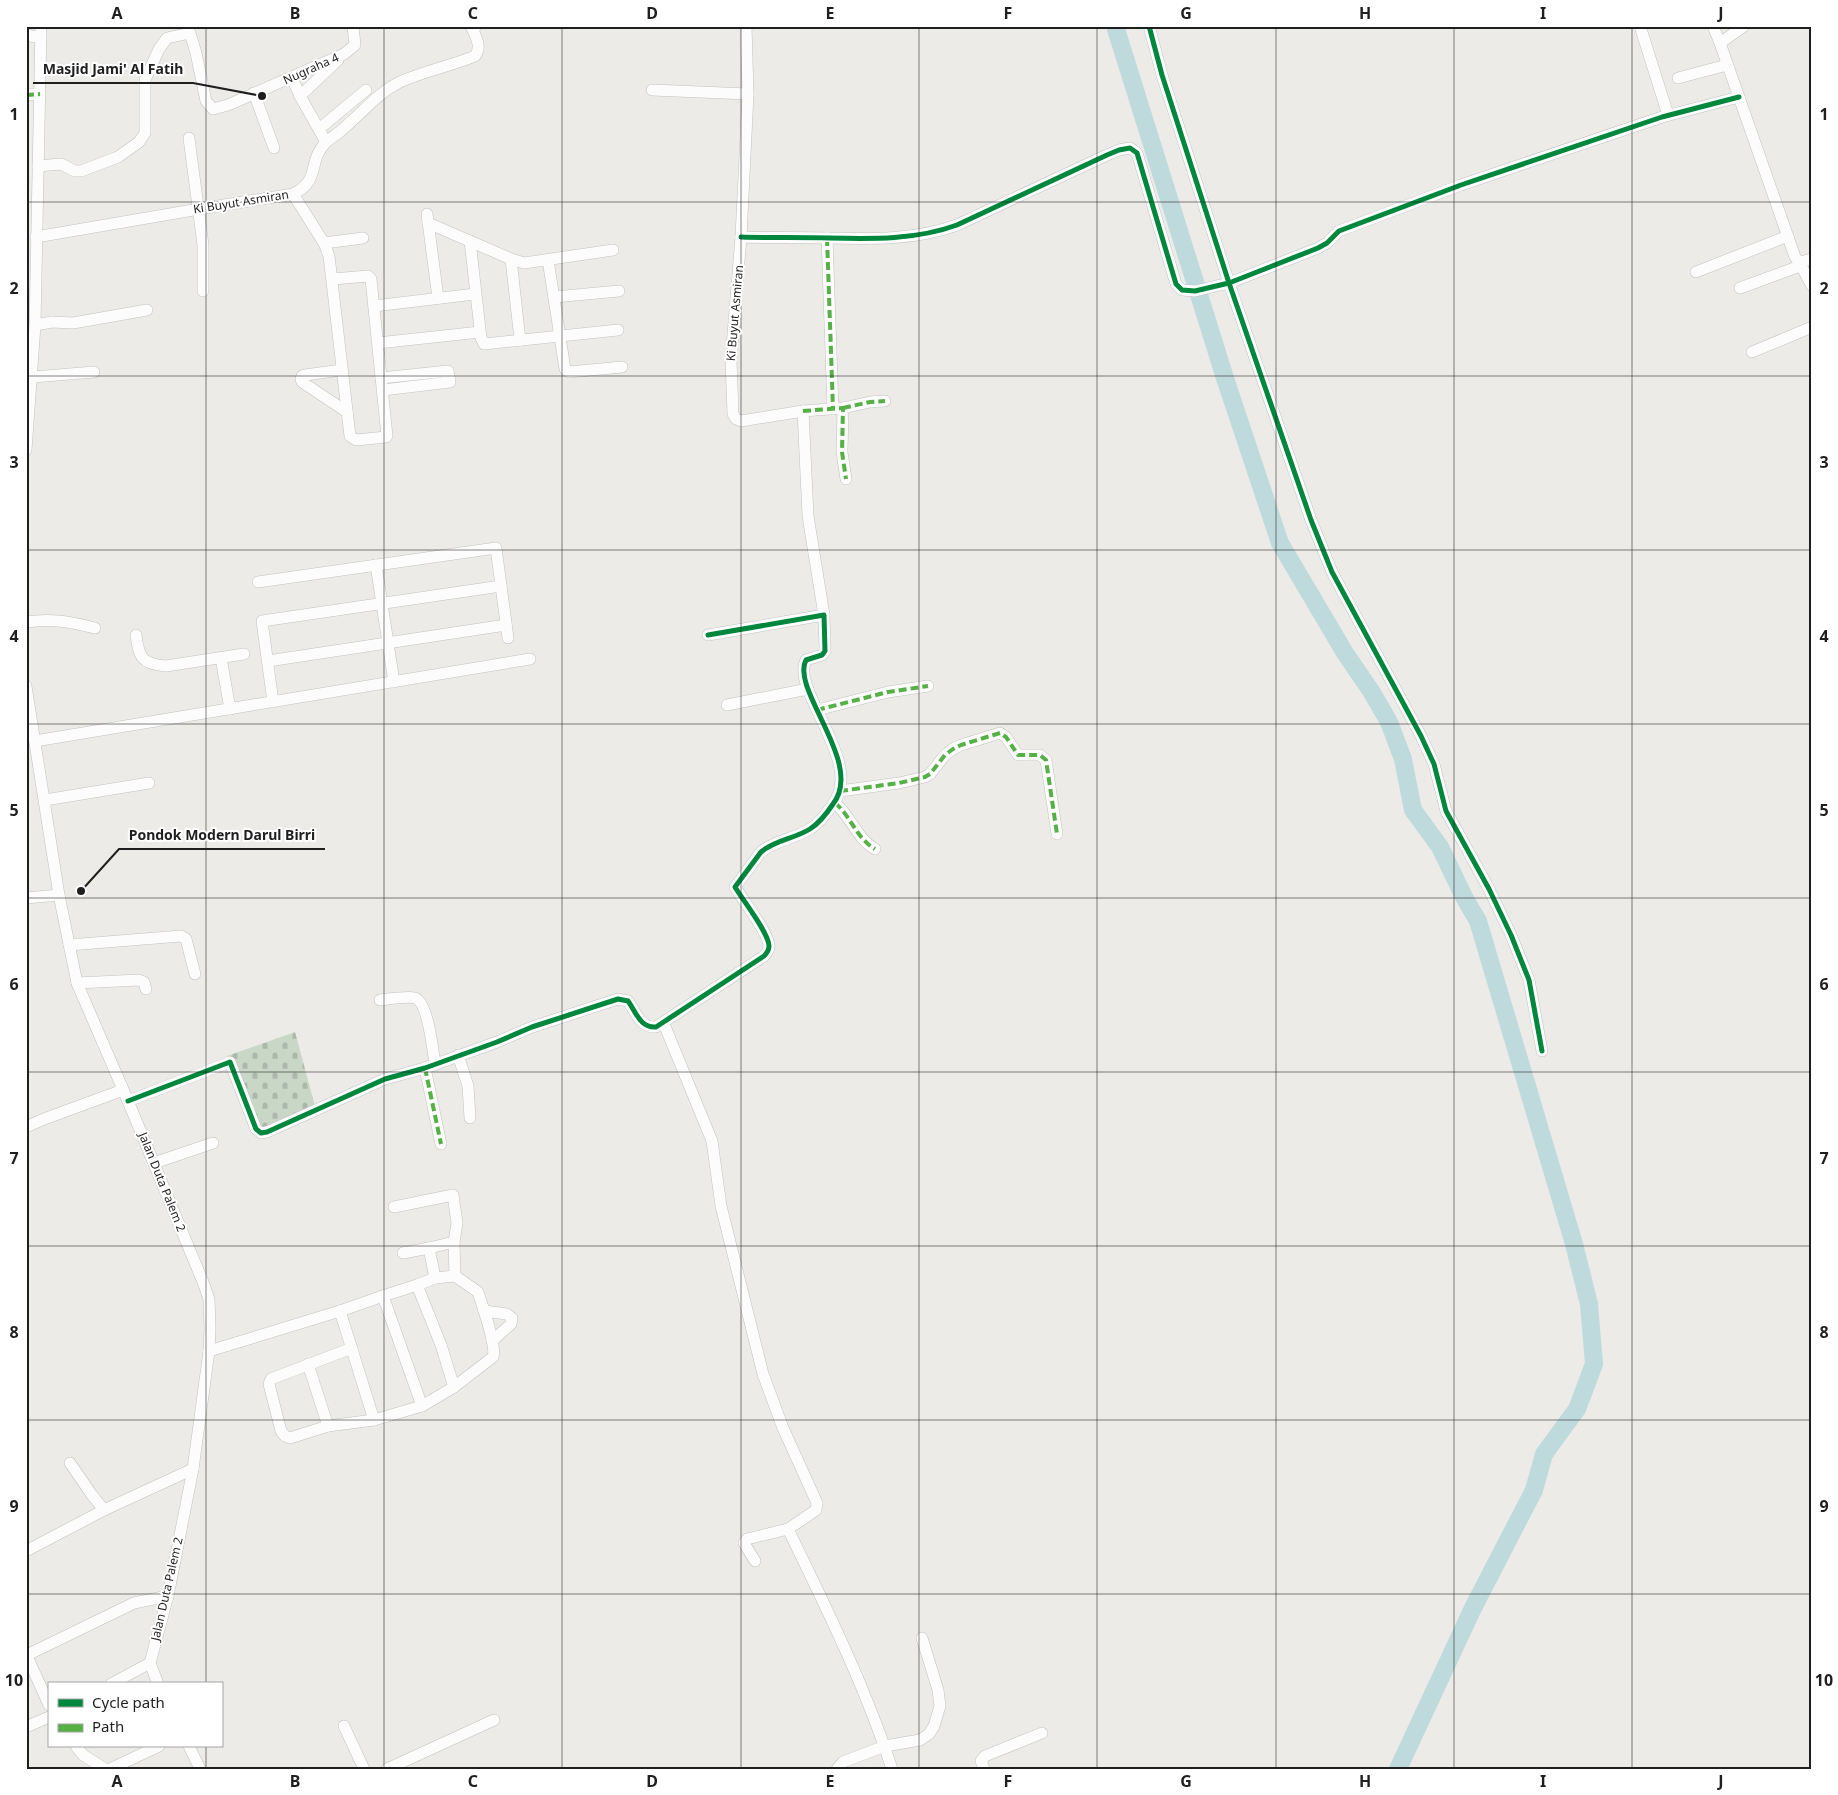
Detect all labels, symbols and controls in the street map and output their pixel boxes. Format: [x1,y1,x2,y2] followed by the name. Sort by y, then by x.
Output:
[111,2,123,24] text: A
[290,2,300,24] text: B
[468,2,478,24] text: C
[646,2,658,24] text: D
[826,2,835,24] text: E
[1004,2,1012,24] text: F
[1180,2,1192,24] text: G
[1359,2,1371,24] text: H
[1540,2,1546,24] text: I
[1716,2,1724,24] text: J
[280,49,342,88] street label: Nugraha 4
[33,54,193,83] callout: Masjid Jami' Al Fatih
[43,59,183,78] text: Masjid Jami' Al Fatih
[9,103,19,125] text: 1
[1819,103,1829,125] text: 1
[192,186,290,217] street label: Ki Buyut Asmiran
[722,264,747,362] street label: Ki Buyut Asmiran
[9,277,19,299] text: 2
[1819,277,1829,299] text: 2
[9,451,19,473] text: 3
[1819,451,1829,473] text: 3
[9,625,19,647] text: 4
[1819,625,1829,647] text: 4
[9,799,19,821] text: 5
[1819,799,1829,821] text: 5
[119,820,325,849] callout: Pondok Modern Darul Birri
[129,825,315,844] text: Pondok Modern Darul Birri
[9,973,19,995] text: 6
[1819,973,1829,995] text: 6
[134,1129,190,1234] street label: Jalan Duta Palem 2
[9,1147,19,1169] text: 7
[1819,1147,1829,1169] text: 7
[9,1321,19,1343] text: 8
[1819,1321,1829,1343] text: 8
[9,1495,19,1517] text: 9
[1819,1495,1829,1517] text: 9
[146,1535,187,1643] street label: Jalan Duta Palem 2
[5,1669,23,1691] text: 10
[1815,1669,1833,1691] text: 10
[48,1682,222,1748] legend
[92,1692,165,1712] text: Cycle path
[92,1716,124,1736] text: Path
[111,1770,123,1792] text: A
[290,1770,300,1792] text: B
[468,1770,478,1792] text: C
[646,1770,658,1792] text: D
[826,1770,835,1792] text: E
[1004,1770,1012,1792] text: F
[1180,1770,1192,1792] text: G
[1359,1770,1371,1792] text: H
[1540,1770,1546,1792] text: I
[1716,1770,1724,1792] text: J

